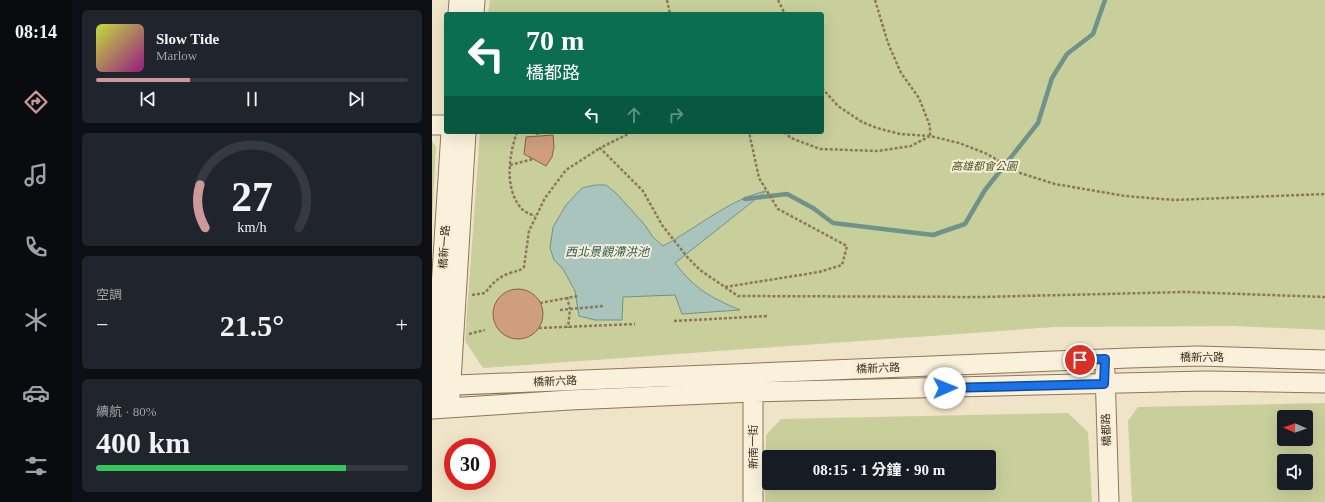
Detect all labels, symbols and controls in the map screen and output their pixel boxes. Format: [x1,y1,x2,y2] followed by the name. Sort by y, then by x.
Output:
[15,22,57,42] text: 08:14
[526,25,584,56] text: 70 m
[460,28,512,80] icon: left
[156,31,219,47] text: Slow Tide
[156,48,197,63] text: Marlow
[526,63,580,83] text: 橋都路
[22,88,50,116] icon: directions
[137,88,159,110] icon: previous
[241,88,263,110] icon: pause
[345,88,367,110] icon: next
[581,104,603,126] icon: left
[623,104,645,126] icon: ahead
[665,104,687,126] icon: right
[951,160,1019,172] park label: 高雄都會公園
[22,161,50,189] icon: music
[231,173,273,219] text: 27
[237,218,267,234] text: km/h
[436,225,452,269] street label: 橋新一路
[22,233,50,261] icon: phone
[565,245,651,259] water label: 西北景觀滯洪池
[96,287,122,302] text: 空調
[22,306,50,334] icon: climate
[220,309,284,342] text: 21.5°
[96,312,108,337] text: −
[396,312,408,337] text: +
[1063,343,1097,377] pin
[1069,349,1091,371] icon: arrive
[1180,351,1224,363] street label: 橋新六路
[856,361,900,375] street label: 橋新六路
[924,367,966,409] position arrow
[533,374,577,388] street label: 橋新六路
[22,379,50,407] icon: car
[96,404,157,419] text: 續航 · 80%
[1277,410,1313,446] north arrow
[1277,410,1313,490] map controls
[1099,413,1113,447] street label: 橋都路
[747,425,759,469] street label: 新南一街
[96,426,190,459] text: 400 km
[444,438,496,490] speed limit sign: 30
[22,452,50,480] icon: filters
[1277,454,1313,490] button: sound
[813,462,945,478] text: 08:15 · 1 分鐘 · 90 m

